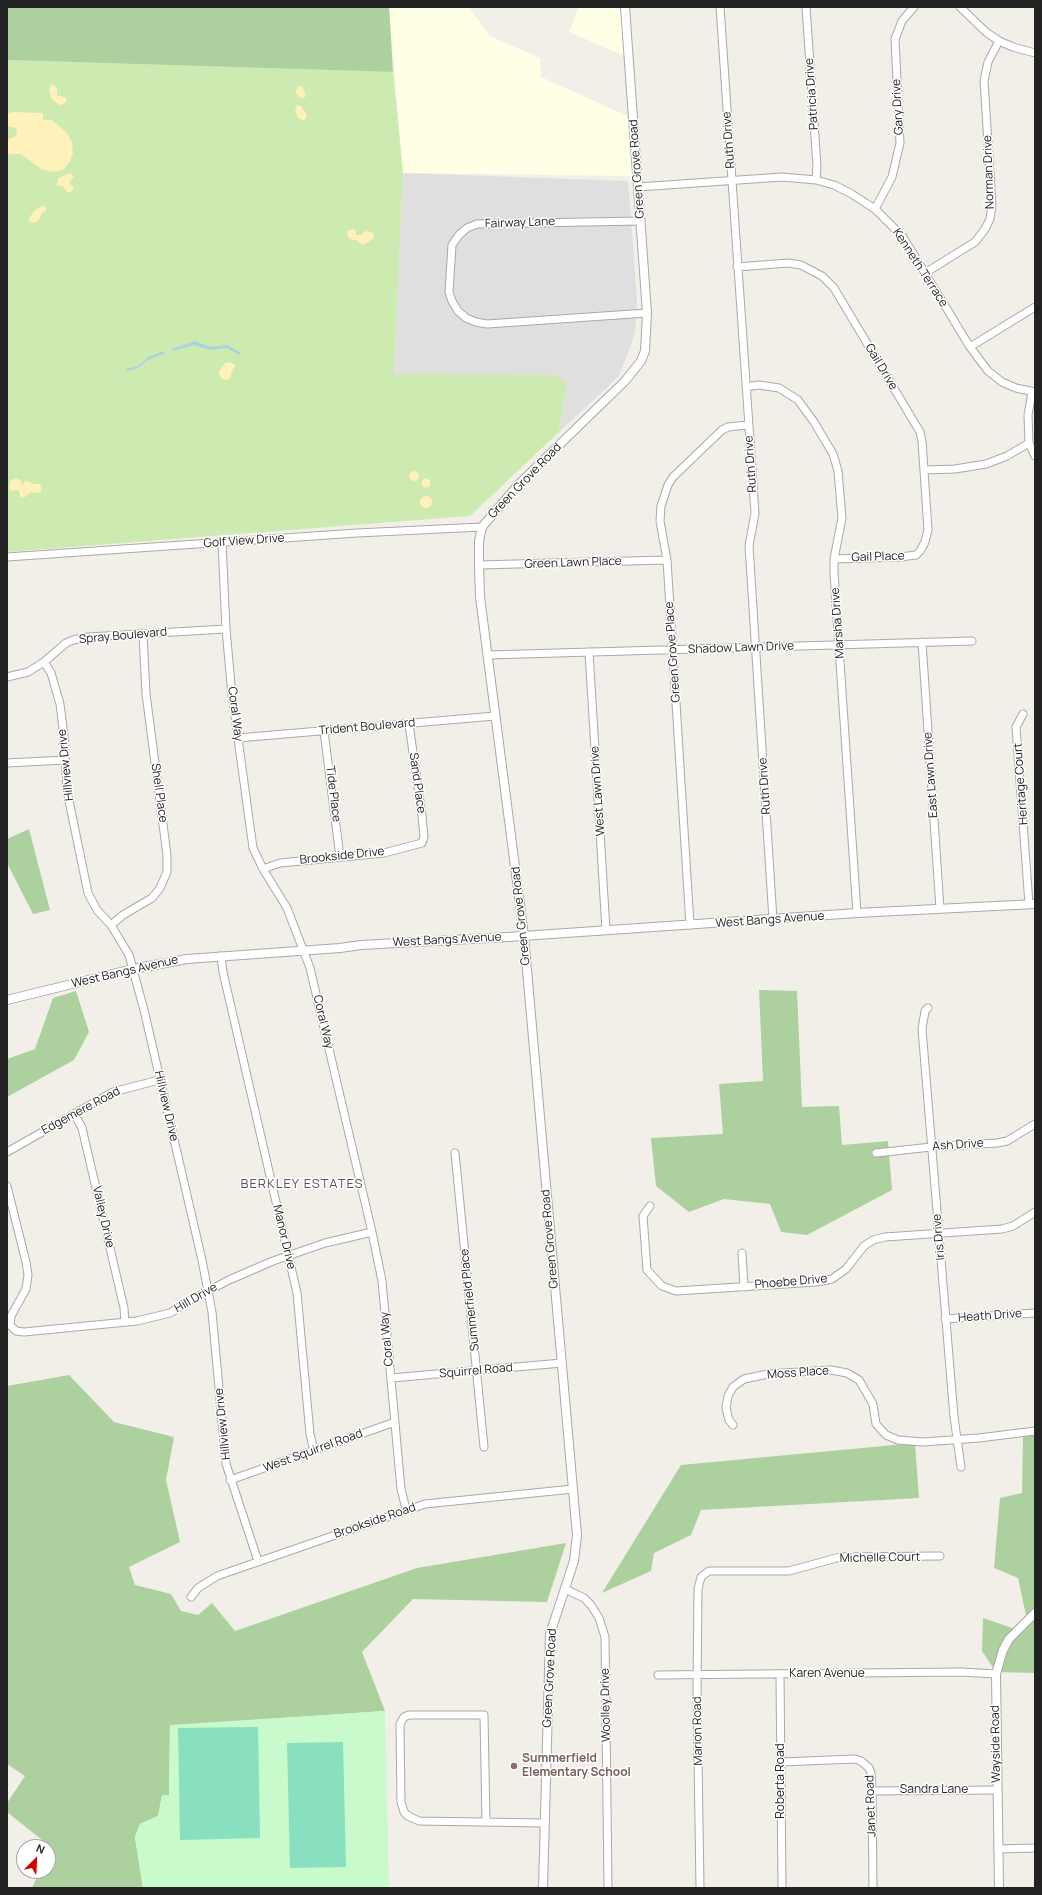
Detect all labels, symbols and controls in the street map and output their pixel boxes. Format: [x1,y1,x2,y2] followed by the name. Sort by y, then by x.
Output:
[802,58,822,130] street label: Patricia Drive
[889,79,907,135] street label: Gary Drive
[720,111,738,169] street label: Ruth Drive
[626,119,648,219] street label: Green Grove Road
[981,135,997,209] street label: Norman Drive
[485,215,555,231] street label: Fairway Lane
[889,226,951,310] street label: Kenneth Terrace
[862,341,900,393] street label: Gail Drive
[742,435,760,493] street label: Ruth Drive
[485,440,565,522] street label: Green Grove Road
[203,531,285,551] street label: Golf View Drive
[851,549,905,565] street label: Gail Place
[524,554,622,572] street label: Green Lawn Place
[828,587,848,659] street label: Marsha Drive
[662,601,684,703] street label: Green Grove Place
[78,625,168,647] street label: Spray Boulevard
[688,639,794,657] street label: Shadow Lawn Drive
[225,686,245,742] street label: Coral Way
[318,716,416,738] street label: Trident Boulevard
[55,728,77,802] street label: Hillview Drive
[921,731,941,819] street label: East Lawn Drive
[1011,742,1031,826] street label: Heritage Court
[588,745,608,837] street label: West Lawn Drive
[406,752,428,814] street label: Sand Place
[756,757,774,815] street label: Ruth Drive
[148,762,170,824] street label: Shell Place
[322,765,344,823] street label: Tide Place
[299,844,385,868] street label: Brookside Drive
[509,866,533,966] street label: Green Grove Road
[715,909,825,931] street label: West Bangs Avenue
[392,930,502,950] street label: West Bangs Avenue
[70,953,180,991] street label: West Bangs Avenue
[310,994,336,1050] street label: Coral Way
[151,1069,181,1143] street label: Hillview Drive
[39,1084,123,1138] street label: Edgemere Road
[932,1136,984,1154] street label: Ash Drive
[240,1176,364,1192] district label: BERKLEY ESTATES
[89,1185,117,1249] street label: Valley Drive
[539,1189,561,1289] street label: Green Grove Road
[270,1203,298,1271] street label: Manor Drive
[930,1213,948,1261] street label: Iris Drive
[457,1248,483,1352] street label: Summerfield Place
[754,1272,828,1292] street label: Phoebe Drive
[172,1280,220,1316] street label: Hill Drive
[957,1307,1023,1325] street label: Heath Drive
[377,1311,397,1367] street label: Coral Way
[439,1361,513,1381] street label: Squirrel Road
[766,1364,830,1382] street label: Moss Place
[212,1387,234,1461] street label: Hillview Drive
[261,1426,365,1476] street label: West Squirrel Road
[332,1500,418,1542] street label: Brookside Road
[840,1550,920,1566] street label: Michelle Court
[540,1628,560,1728] street label: Green Grove Road
[789,1667,865,1681] street label: Karen Avenue
[598,1668,614,1742] street label: Woolley Drive
[690,1696,706,1766] street label: Marion Road
[988,1705,1004,1783] street label: Wayside Road
[774,1743,788,1819] street label: Roberta Road
[522,1752,631,1780] place label: Summerfield Elementary School
[509,1761,519,1771] marker: Summerfield Elementary School
[863,1775,879,1837] street label: Janet Road
[900,1783,968,1797] street label: Sandra Lane
[16,1839,56,1879] north arrow
[34,1840,47,1857] text: N

